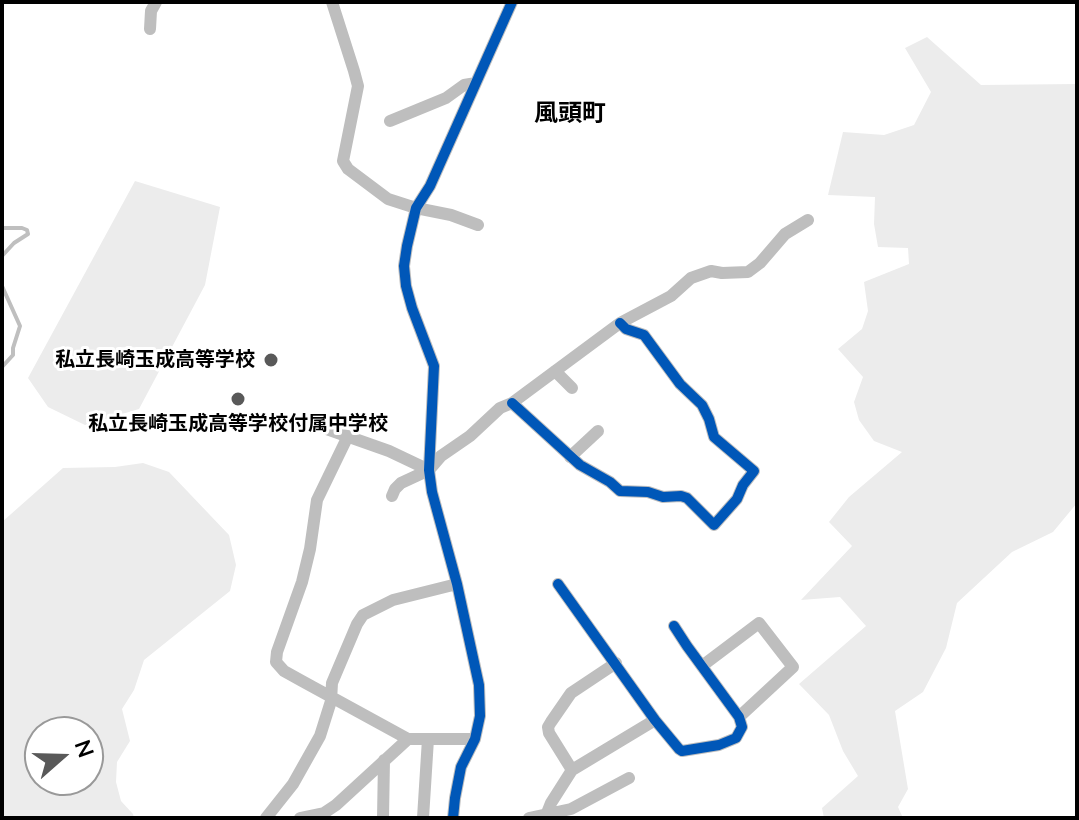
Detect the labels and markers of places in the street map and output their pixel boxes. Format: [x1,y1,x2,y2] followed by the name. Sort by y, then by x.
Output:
[55,348,255,372] place label: 私立長崎玉成高等学校
[262,351,280,369] marker: 私立長崎玉成高等学校
[229,390,247,408] marker: 私立長崎玉成高等学校付属中学校
[88,412,388,436] place label: 私立長崎玉成高等学校付属中学校

